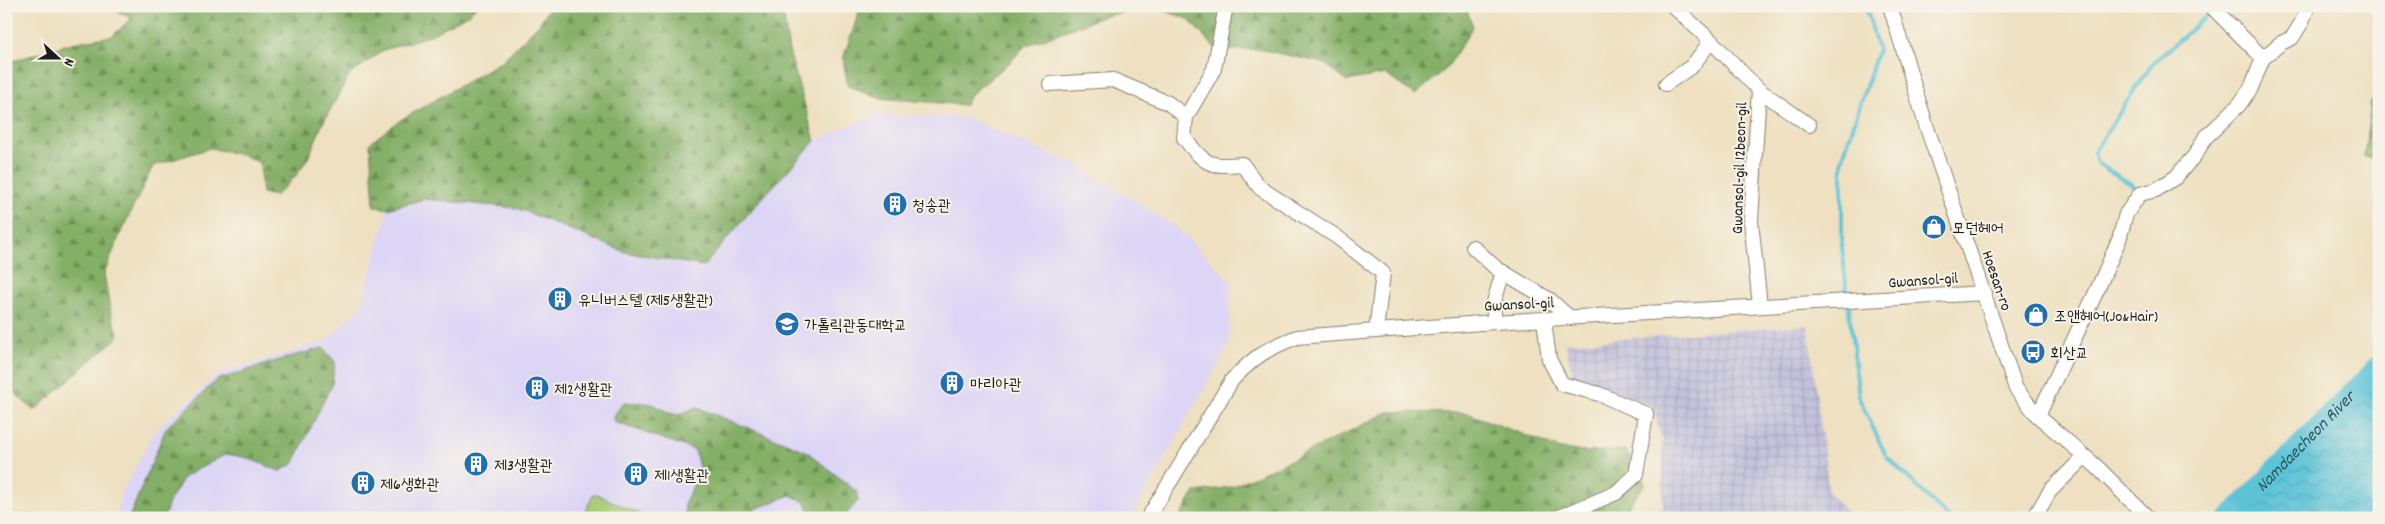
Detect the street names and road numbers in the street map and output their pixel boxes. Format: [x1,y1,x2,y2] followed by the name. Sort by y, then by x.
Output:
[1727,102,1754,234] street label: Gwansol-gil 12beon-gil
[1975,248,2017,314] street label: Hoesan-ro
[1887,268,1959,295] street label: Gwansol-gil
[1483,292,1555,319] street label: Gwansol-gil

